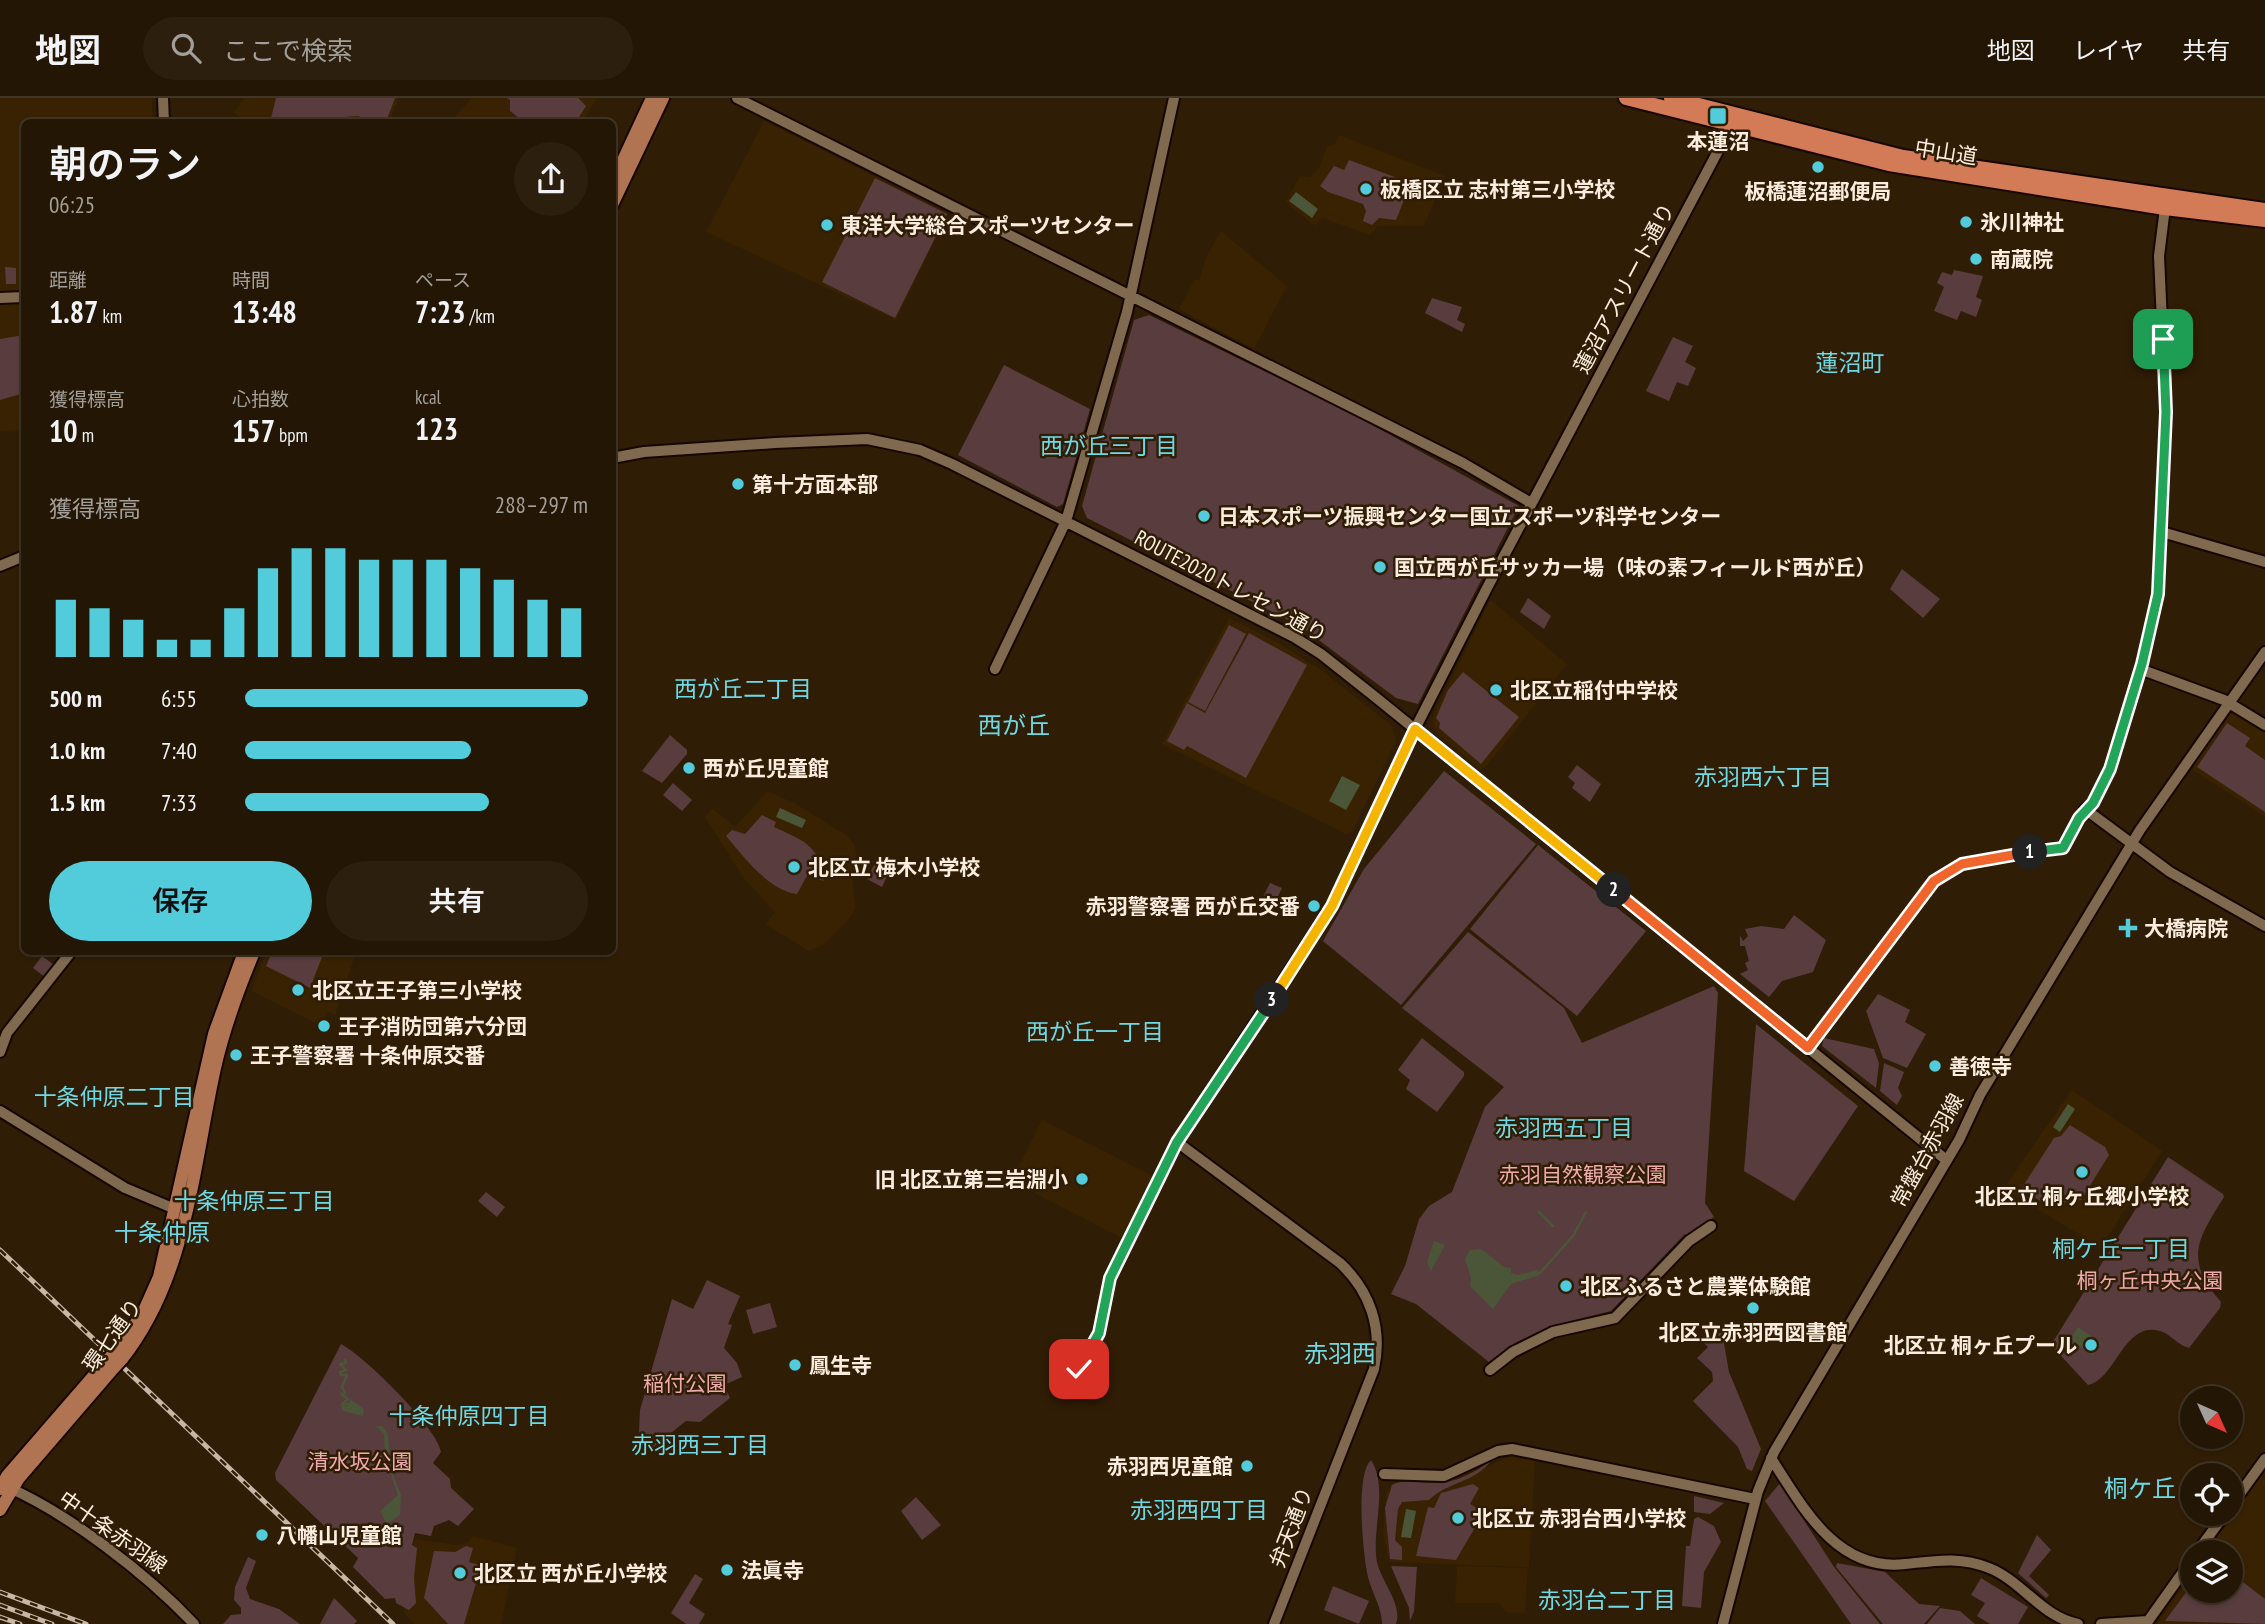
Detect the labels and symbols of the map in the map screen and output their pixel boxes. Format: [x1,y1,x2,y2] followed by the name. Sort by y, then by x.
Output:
[1708,106,1728,126] marker: 本蓮沼
[1687,128,1750,155] place label: 本蓮沼
[1913,134,1979,170] street label: 中山道
[1810,159,1826,175] marker: 板橋蓮沼郵便局
[1380,176,1615,203] place label: 板橋区立 志村第三小学校
[1745,178,1892,205] place label: 板橋蓮沼郵便局
[1358,181,1374,197] marker: 板橋区立 志村第三小学校
[1568,198,1680,378] street label: 蓮沼アスリート通り
[1980,209,2064,236] place label: 氷川神社
[841,212,1135,239] place label: 東洋大学総合スポーツセンター
[1958,214,1974,230] marker: 氷川神社
[819,217,835,233] marker: 東洋大学総合スポーツセンター
[1990,246,2053,273] place label: 南蔵院
[1968,251,1984,267] marker: 南蔵院
[2133,309,2193,369] pin
[1816,348,1885,377] district label: 蓮沼町
[1040,431,1178,460] district label: 西が丘三丁目
[752,471,878,498] place label: 第十方面本部
[730,476,746,492] marker: 第十方面本部
[1218,503,1721,530] place label: 日本スポーツ振興センター国立スポーツ科学センター
[1196,508,1212,524] marker: 日本スポーツ振興センター国立スポーツ科学センター
[1130,524,1332,648] street label: ROUTE2020トレセン通り
[1394,554,1877,581] place label: 国立西が丘サッカー場（味の素フィールド西が丘）
[1372,559,1388,575] marker: 国立西が丘サッカー場（味の素フィールド西が丘）
[674,674,812,703] district label: 西が丘二丁目
[1510,677,1678,704] place label: 北区立稲付中学校
[1488,682,1504,698] marker: 北区立稲付中学校
[978,710,1050,741] district label: 西が丘
[703,755,829,782] place label: 西が丘児童館
[681,760,697,776] marker: 西が丘児童館
[1694,762,1832,791] district label: 赤羽西六丁目
[2012,834,2048,870] pin: 1
[808,854,980,881] place label: 北区立 梅木小学校
[786,859,802,875] marker: 北区立 梅木小学校
[1596,872,1632,908] pin: 2
[1086,893,1300,920] place label: 赤羽警察署 西が丘交番
[1306,898,1322,914] marker: 赤羽警察署 西が丘交番
[2144,915,2228,942] place label: 大橋病院
[2118,918,2138,938] marker: 大橋病院
[312,977,522,1004] place label: 北区立王子第三小学校
[290,982,306,998] marker: 北区立王子第三小学校
[1254,982,1290,1018] pin: 3
[338,1013,527,1040] place label: 王子消防団第六分団
[1026,1017,1164,1046] district label: 西が丘一丁目
[316,1018,332,1034] marker: 王子消防団第六分団
[250,1042,485,1069] place label: 王子警察署 十条仲原交番
[228,1047,244,1063] marker: 王子警察署 十条仲原交番
[1949,1053,2012,1080] place label: 善徳寺
[1927,1058,1943,1074] marker: 善徳寺
[34,1082,195,1111] district label: 十条仲原二丁目
[1885,1088,1969,1212] street label: 常盤台赤羽線
[1495,1113,1633,1142] district label: 赤羽西五丁目
[1499,1161,1667,1188] park label: 赤羽自然観察公園
[2074,1164,2090,1180] marker: 北区立 桐ヶ丘郷小学校
[875,1166,1068,1193] place label: 旧 北区立第三岩淵小
[1074,1171,1090,1187] marker: 旧 北区立第三岩淵小
[1975,1183,2189,1210] place label: 北区立 桐ヶ丘郷小学校
[174,1186,335,1215] district label: 十条仲原三丁目
[114,1217,210,1248] district label: 十条仲原
[2052,1234,2190,1263] district label: 桐ケ丘一丁目
[2077,1267,2224,1294] park label: 桐ヶ丘中央公園
[1580,1273,1811,1300] place label: 北区ふるさと農業体験館
[1558,1278,1574,1294] marker: 北区ふるさと農業体験館
[76,1293,148,1377] street label: 環七通り
[1745,1300,1761,1316] marker: 北区立赤羽西図書館
[1659,1319,1848,1346] place label: 北区立赤羽西図書館
[1884,1332,2077,1359] place label: 北区立 桐ヶ丘プール
[2083,1337,2099,1353] marker: 北区立 桐ヶ丘プール
[1304,1338,1376,1369] district label: 赤羽西
[1049,1339,1109,1399] pin
[809,1352,872,1379] place label: 鳳生寺
[787,1357,803,1373] marker: 鳳生寺
[643,1370,727,1397] park label: 稲付公園
[2180,1386,2244,1449] north arrow
[389,1401,550,1430] district label: 十条仲原四丁目
[631,1430,769,1459] district label: 赤羽西三丁目
[308,1448,413,1475] park label: 清水坂公園
[1107,1453,1233,1480] place label: 赤羽西児童館
[1239,1458,1255,1474] marker: 赤羽西児童館
[2104,1473,2176,1504] district label: 桐ケ丘
[1263,1483,1319,1571] street label: 弁天通り
[54,1485,172,1579] street label: 中十条赤羽線
[1130,1495,1268,1524] district label: 赤羽西四丁目
[1472,1505,1686,1532] place label: 北区立 赤羽台西小学校
[1450,1510,1466,1526] marker: 北区立 赤羽台西小学校
[276,1522,402,1549] place label: 八幡山児童館
[254,1527,270,1543] marker: 八幡山児童館
[741,1557,804,1584] place label: 法眞寺
[474,1560,667,1587] place label: 北区立 西が丘小学校
[719,1562,735,1578] marker: 法眞寺
[452,1565,468,1581] marker: 北区立 西が丘小学校
[1538,1585,1676,1614] district label: 赤羽台二丁目

